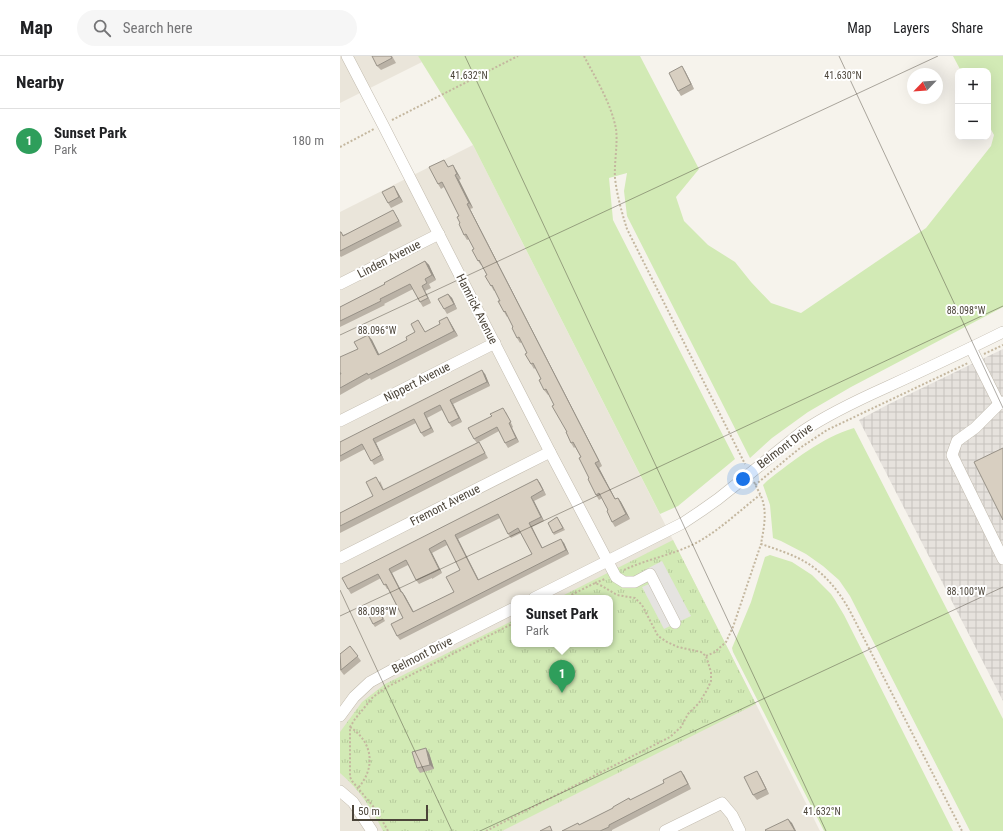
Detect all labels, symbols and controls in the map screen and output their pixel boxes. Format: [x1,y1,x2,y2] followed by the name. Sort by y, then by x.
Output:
[77,10,357,46] search box
[20,16,53,39] text: Map
[91,17,113,39] icon: search
[123,19,193,37] text: Search here
[847,20,871,36] text: Map
[893,20,930,36] text: Layers
[952,20,983,36] text: Share
[907,68,943,104] north arrow
[955,68,991,140] map controls
[955,68,991,104] button: +
[450,70,488,81] text: 41.632°N
[824,70,862,81] text: 41.630°N
[16,72,64,92] text: Nearby
[955,104,991,140] button: −
[54,124,127,142] text: Sunset Park
[26,133,32,148] text: 1
[292,133,324,148] text: 180 m
[54,142,77,157] text: Park
[355,237,423,281] street label: Linden Avenue
[453,272,501,347] street label: Hamrick Avenue
[947,305,986,316] text: 88.098°W
[358,325,397,336] text: 88.096°W
[382,359,453,405] street label: Nippert Avenue
[754,420,816,471] street label: Belmont Drive
[733,469,753,489] your location
[408,481,483,529] street label: Fremont Avenue
[947,586,986,597] text: 88.100°W
[511,595,613,647] popup
[526,605,598,623] text: Sunset Park
[358,606,397,617] text: 88.098°W
[526,623,549,638] text: Park
[389,634,455,676] street label: Belmont Drive
[549,660,575,693] pin: 1
[352,803,428,822] scale bar
[358,805,380,818] text: 50 m
[803,806,841,817] text: 41.632°N

